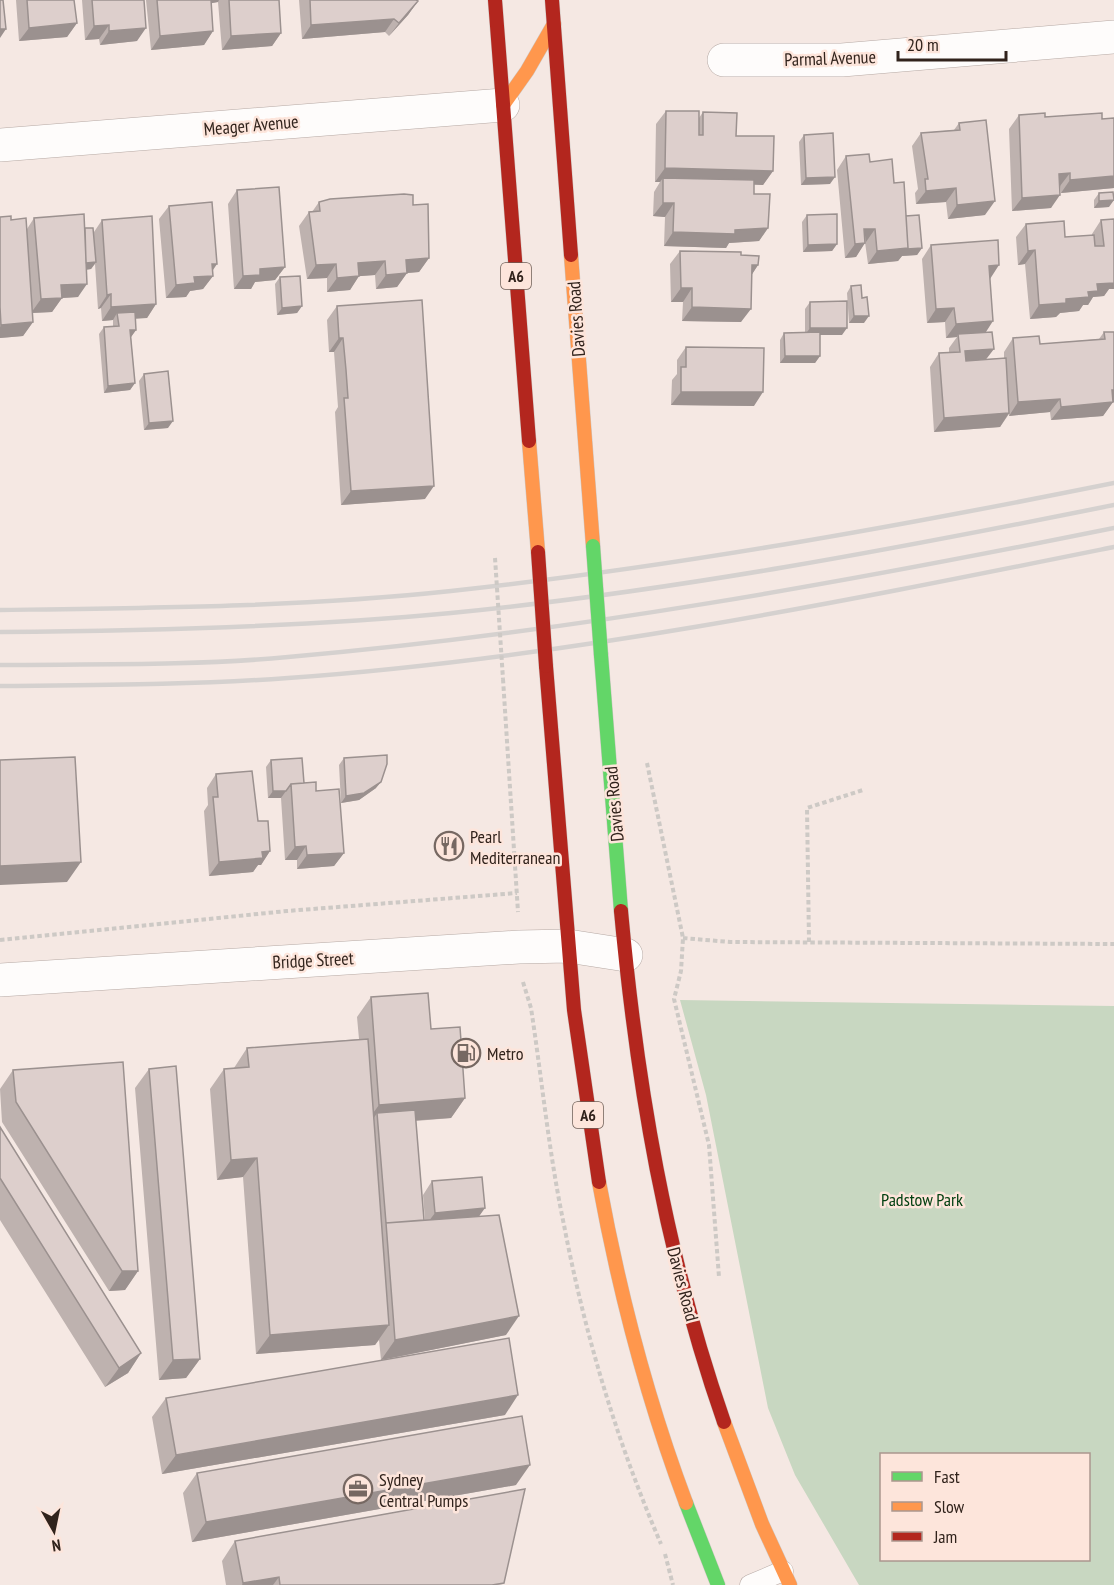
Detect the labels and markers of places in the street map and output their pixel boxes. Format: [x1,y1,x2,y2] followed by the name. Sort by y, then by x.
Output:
[470,825,560,869] place label: Pearl Mediterranean
[433,830,465,862] restaurant icon: Pearl Mediterranean
[450,1037,482,1069] fuel station icon: Metro
[487,1042,524,1065] place label: Metro
[379,1468,468,1512] place label: Sydney Central Pumps
[342,1473,374,1505] office icon: Sydney Central Pumps

